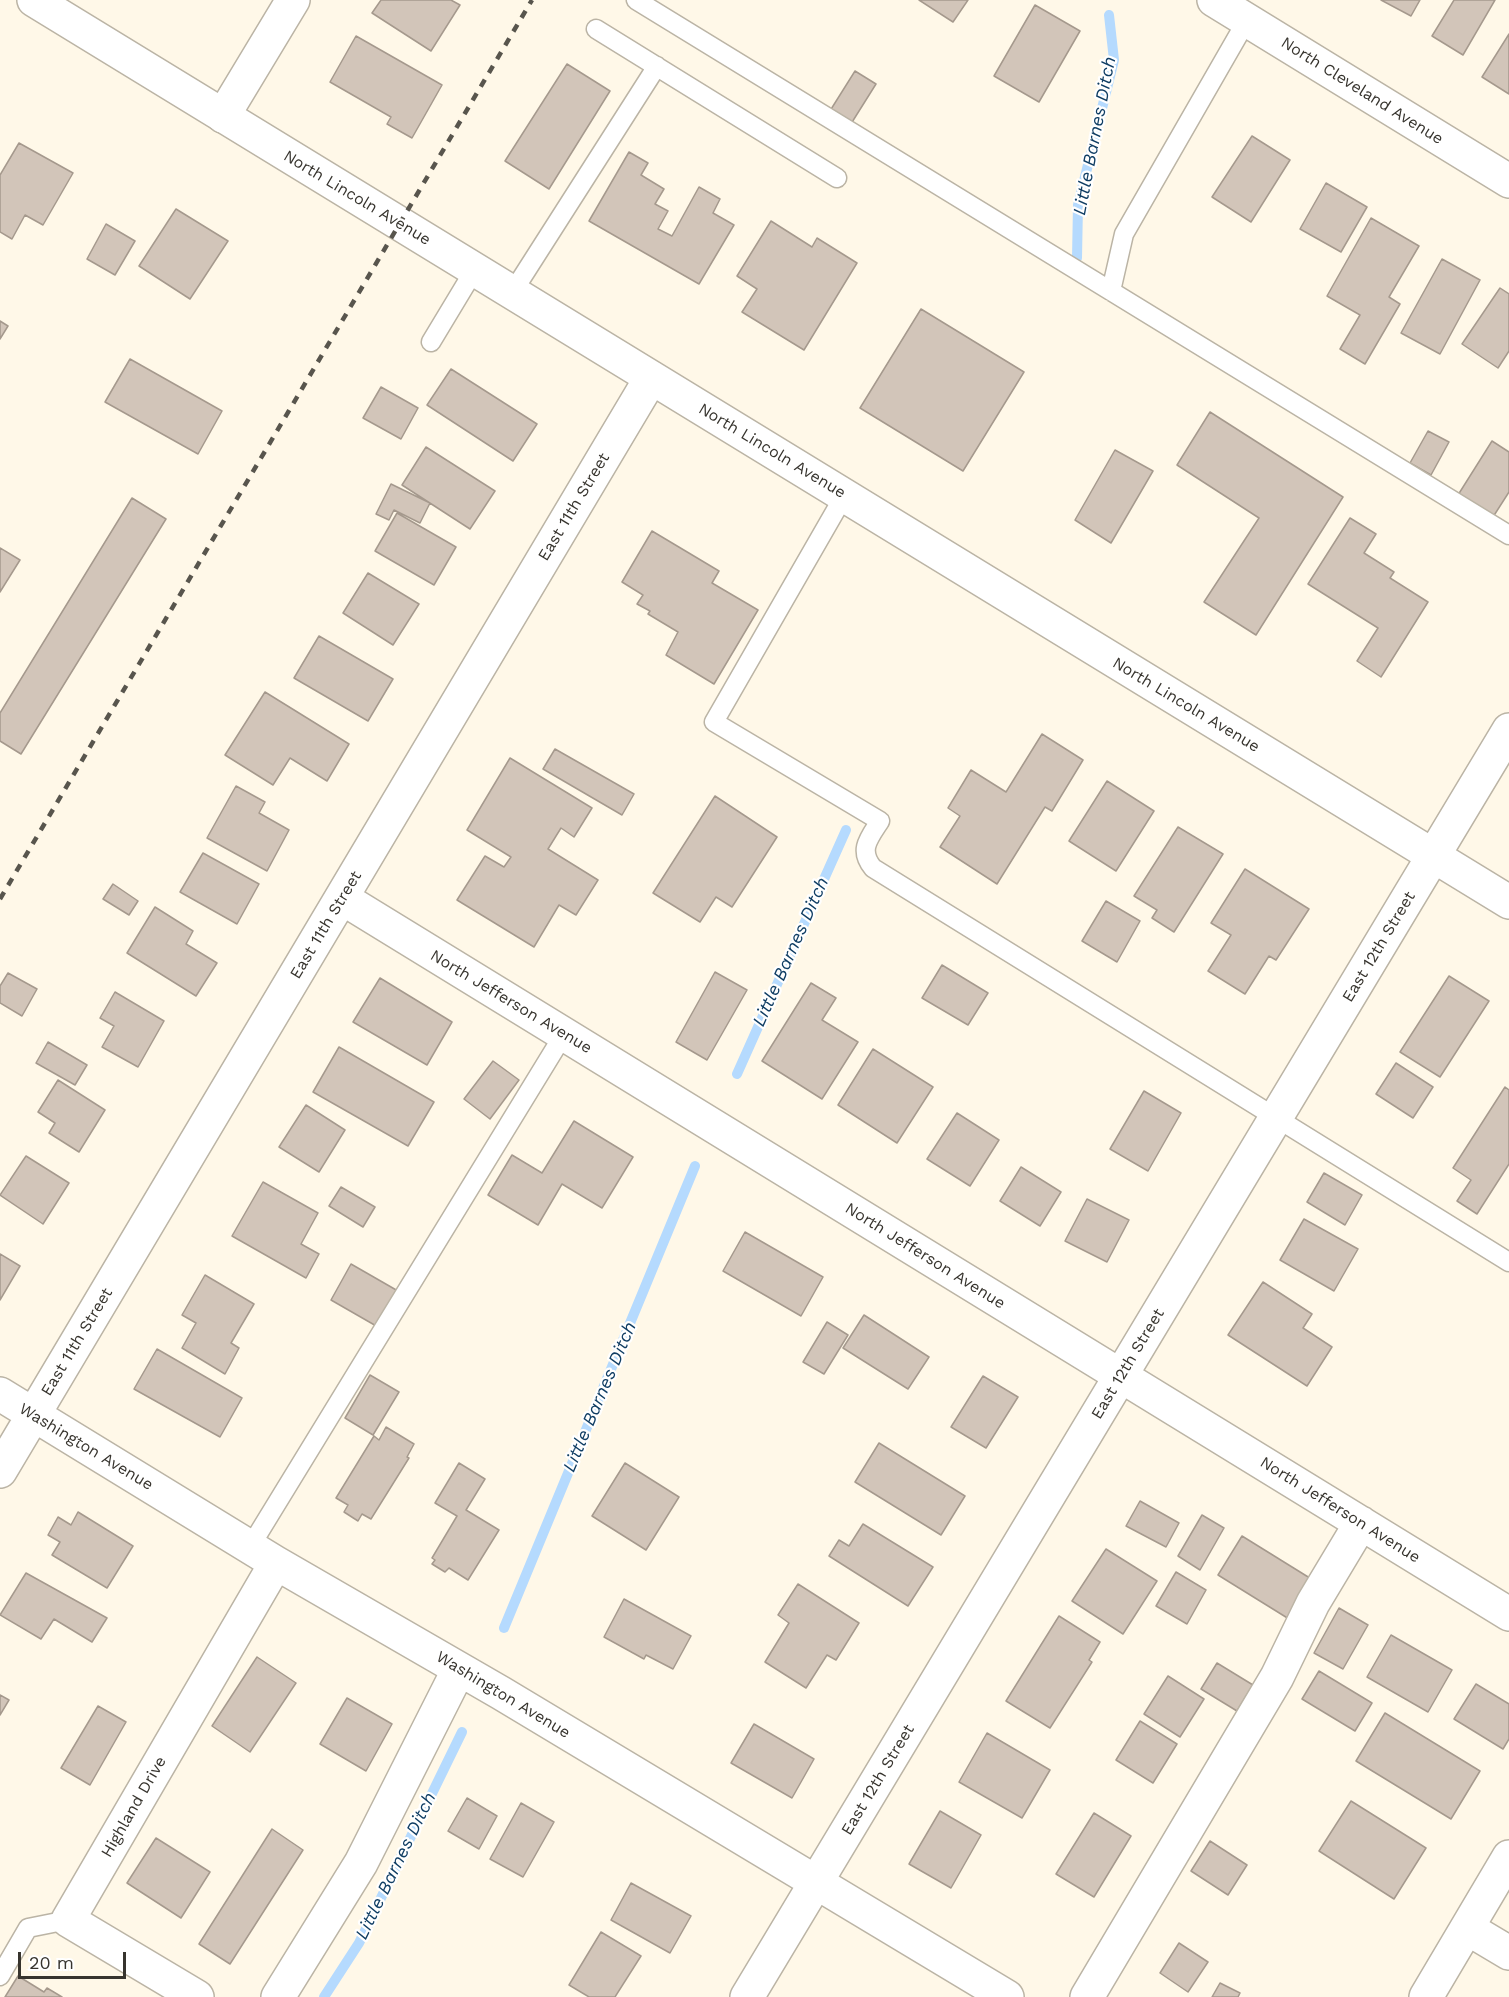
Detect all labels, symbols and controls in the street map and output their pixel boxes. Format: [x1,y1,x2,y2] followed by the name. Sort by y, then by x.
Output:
[1277,33,1447,149] street label: North Cleveland Avenue
[1069,55,1121,217] water label: Little Barnes Ditch
[280,146,434,250] street label: North Lincoln Avenue
[695,399,849,503] street label: North Lincoln Avenue
[534,450,614,564] street label: East 11th Street
[1109,653,1263,757] street label: North Lincoln Avenue
[286,868,366,982] street label: East 11th Street
[748,874,834,1030] water label: Little Barnes Ditch
[1338,888,1420,1006] street label: East 12th Street
[427,946,595,1058] street label: North Jefferson Avenue
[841,1199,1009,1313] street label: North Jefferson Avenue
[37,1285,117,1399] street label: East 11th Street
[1087,1305,1169,1423] street label: East 12th Street
[559,1319,641,1475] water label: Little Barnes Ditch
[15,1399,157,1495] street label: Washington Avenue
[1256,1453,1424,1567] street label: North Jefferson Avenue
[432,1647,574,1743] street label: Washington Avenue
[837,1721,919,1839] street label: East 12th Street
[97,1753,171,1861] street label: Highland Drive
[351,1789,441,1943] water label: Little Barnes Ditch
[21,1940,129,1978] scale bar
[29,1952,74,1973] text: 20 m

